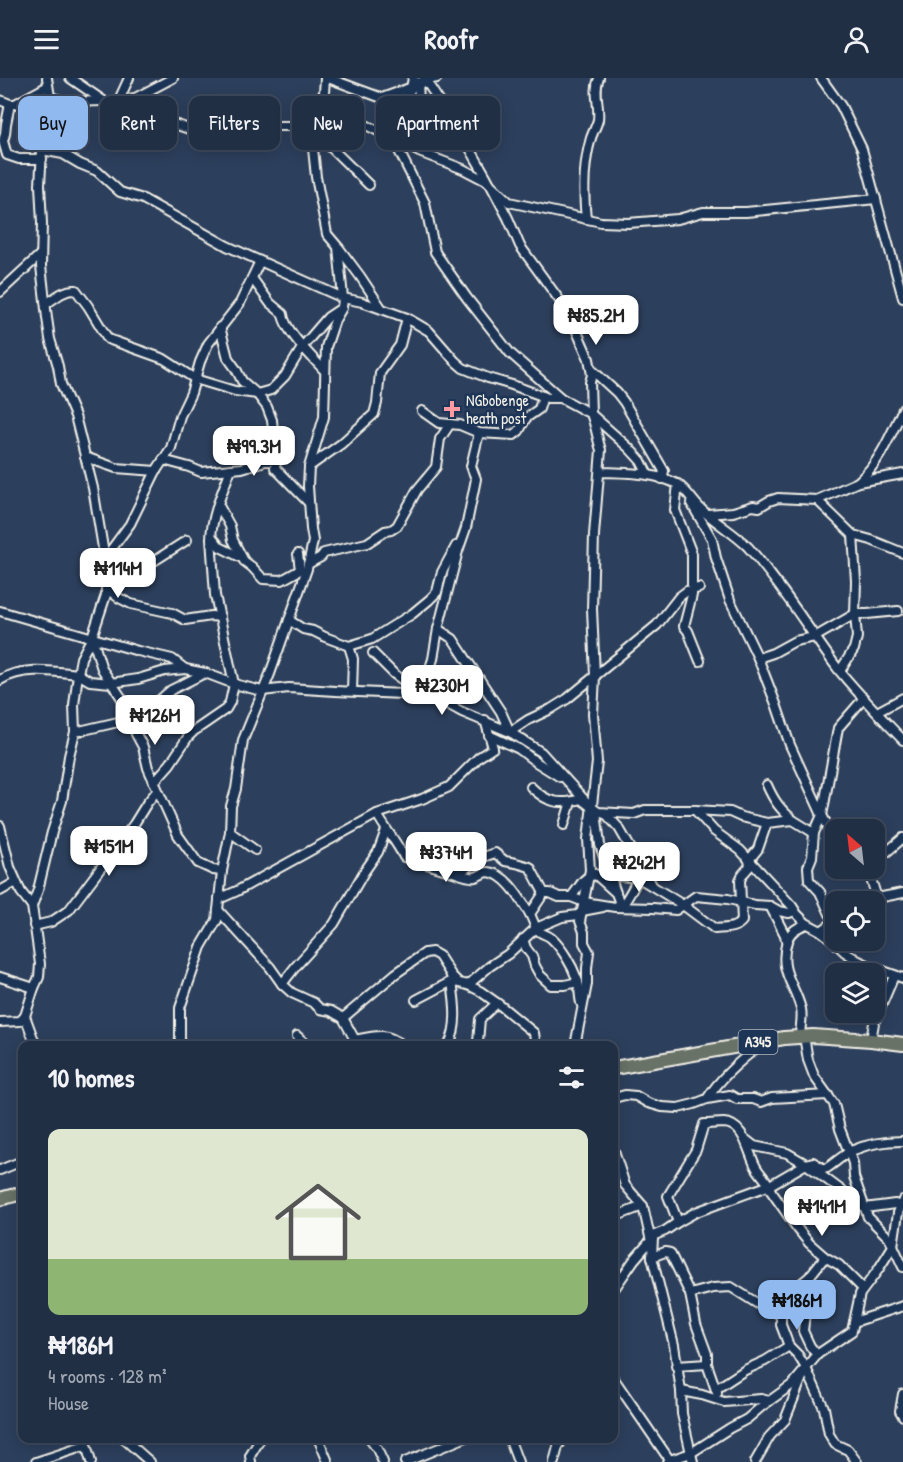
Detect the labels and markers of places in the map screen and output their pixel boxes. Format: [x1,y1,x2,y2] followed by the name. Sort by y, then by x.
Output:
[547,295,645,346] pin: ₦85.2M
[466,389,530,429] place label: NGbobenge heath post
[443,400,461,418] marker: NGbobenge heath post
[205,426,303,477] pin: ₦99.3M
[76,548,160,599] pin: ₦114M
[400,665,484,716] pin: ₦230M
[113,695,197,746] pin: ₦126M
[67,826,151,877] pin: ₦151M
[404,832,488,883] pin: ₦374M
[597,842,681,893] pin: ₦242M
[780,1186,864,1237] pin: ₦141M
[755,1280,839,1331] pin: ₦186M

